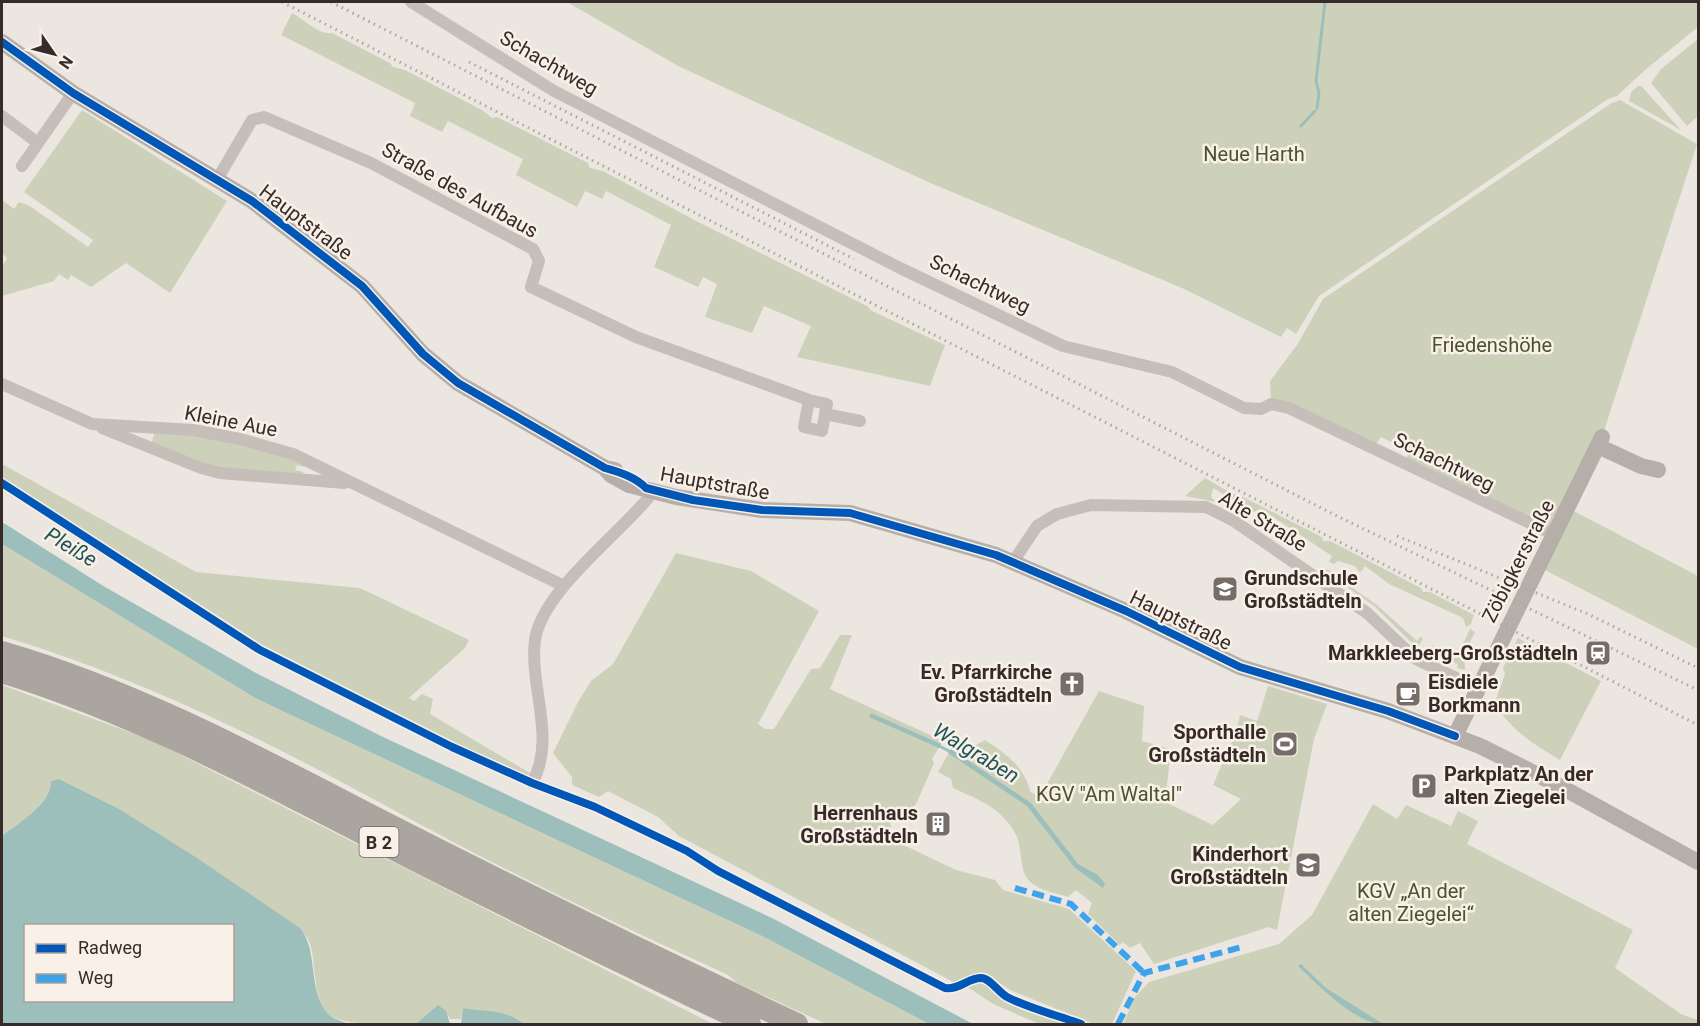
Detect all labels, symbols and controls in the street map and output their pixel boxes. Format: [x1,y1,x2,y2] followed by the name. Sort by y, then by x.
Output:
[24,24,84,84] north arrow
[496,25,602,101] street label: Schachtweg
[55,52,77,72] text: N
[378,137,542,243] street label: Straße des Aufbaus
[1203,142,1305,166] park label: Neue Harth
[255,179,357,265] street label: Hauptstraße
[926,249,1034,319] street label: Schachtweg
[1432,333,1552,357] park label: Friedenshöhe
[183,400,279,442] street label: Kleine Aue
[1390,427,1498,497] street label: Schachtweg
[658,462,772,504] street label: Hauptstraße
[1215,485,1311,557] street label: Alte Straße
[1477,496,1559,626] street label: Zöbigkerstraße
[41,522,102,572] water label: Pleiße
[1244,566,1362,613] place label: Grundschule Großstädteln
[1210,574,1240,604] school or university icon: Grundschule Großstädteln
[1126,585,1236,655] street label: Hauptstraße
[1583,638,1613,668] station icon: Markkleeberg-Großstädteln
[1328,641,1578,665] place label: Markkleeberg-Großstädteln
[921,660,1052,707] place label: Ev. Pfarrkirche Großstädteln
[1057,669,1087,699] church icon: Ev. Pfarrkirche Großstädteln
[1428,670,1521,717] place label: Eisdiele Borkmann
[1393,679,1423,709] cafe icon: Eisdiele Borkmann
[929,718,1023,788] water label: Walgraben
[1148,720,1266,767] place label: Sporthalle Großstädteln
[1270,729,1300,759] sports icon: Sporthalle Großstädteln
[1444,762,1594,809] place label: Parkplatz An der alten Ziegelei
[1409,771,1439,801] parking icon: Parkplatz An der alten Ziegelei
[1036,782,1182,806] park label: KGV "Am Waltal"
[800,801,918,848] place label: Herrenhaus Großstädteln
[923,809,953,839] building icon: Herrenhaus Großstädteln
[360,827,398,857] road number: B 2
[1170,842,1288,889] place label: Kinderhort Großstädteln
[1293,850,1323,880] school or university icon: Kinderhort Großstädteln
[1348,879,1474,926] park label: KGV „An der alten Ziegelei“
[24,924,234,1002] legend
[78,937,142,958] text: Radweg
[78,967,113,988] text: Weg

